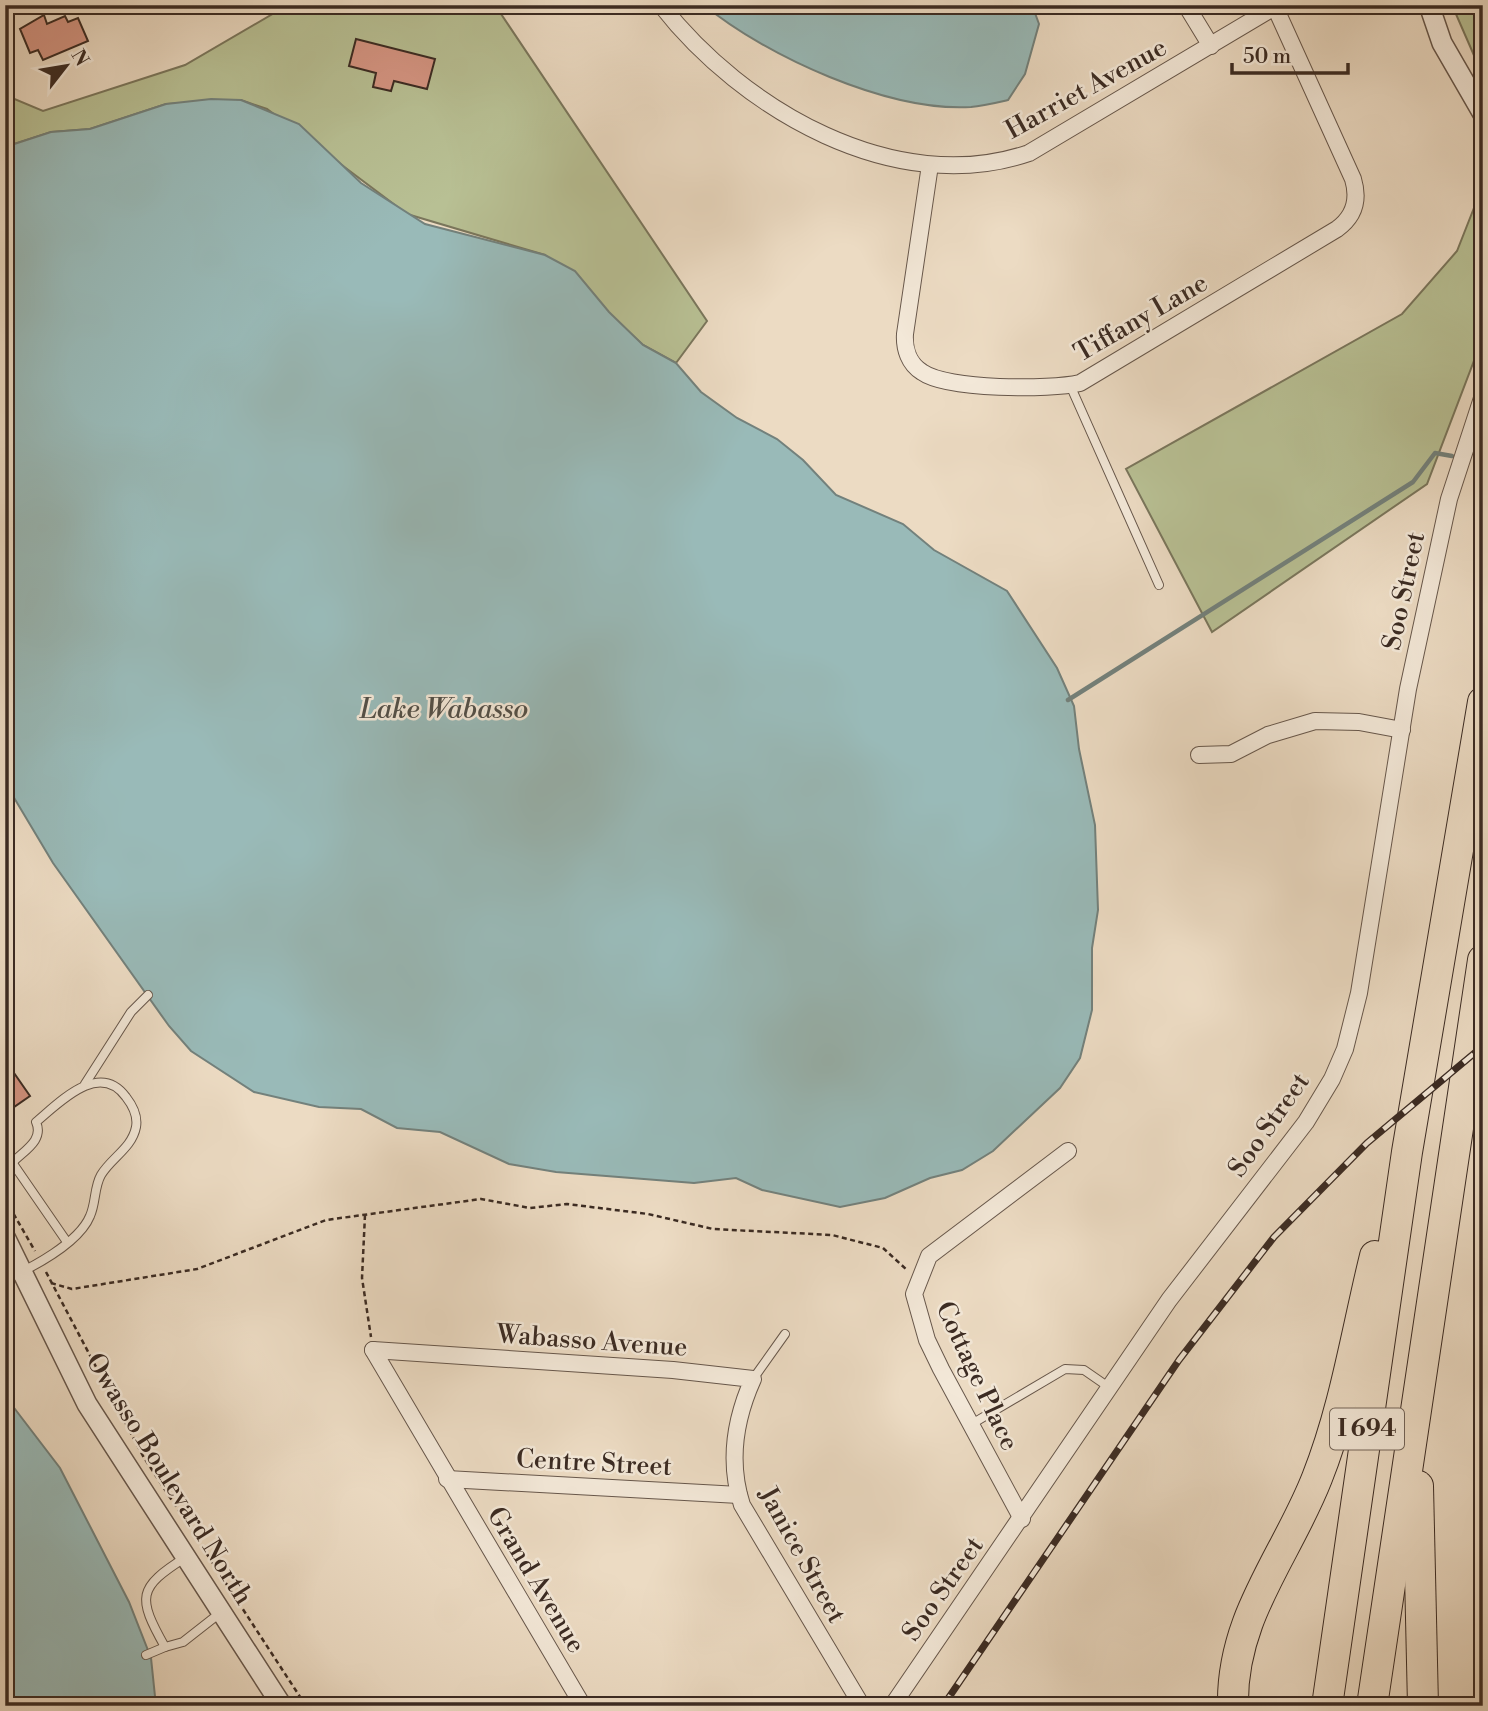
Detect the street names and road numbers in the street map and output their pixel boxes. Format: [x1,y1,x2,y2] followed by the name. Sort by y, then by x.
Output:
[1000,32,1172,146] street label: Harriet Avenue
[1069,267,1213,369] street label: Tiffany Lane
[1376,529,1432,653] street label: Soo Street
[1221,1067,1317,1183] street label: Soo Street
[929,1296,1025,1456] street label: Cottage Place
[494,1318,689,1364] street label: Wabasso Avenue
[78,1347,260,1611] street label: Owasso Boulevard North
[1330,1408,1404,1450] road number: I 694
[515,1443,673,1483] street label: Centre Street
[751,1481,852,1629] street label: Janice Street
[480,1501,592,1659] street label: Grand Avenue
[895,1531,991,1647] street label: Soo Street

